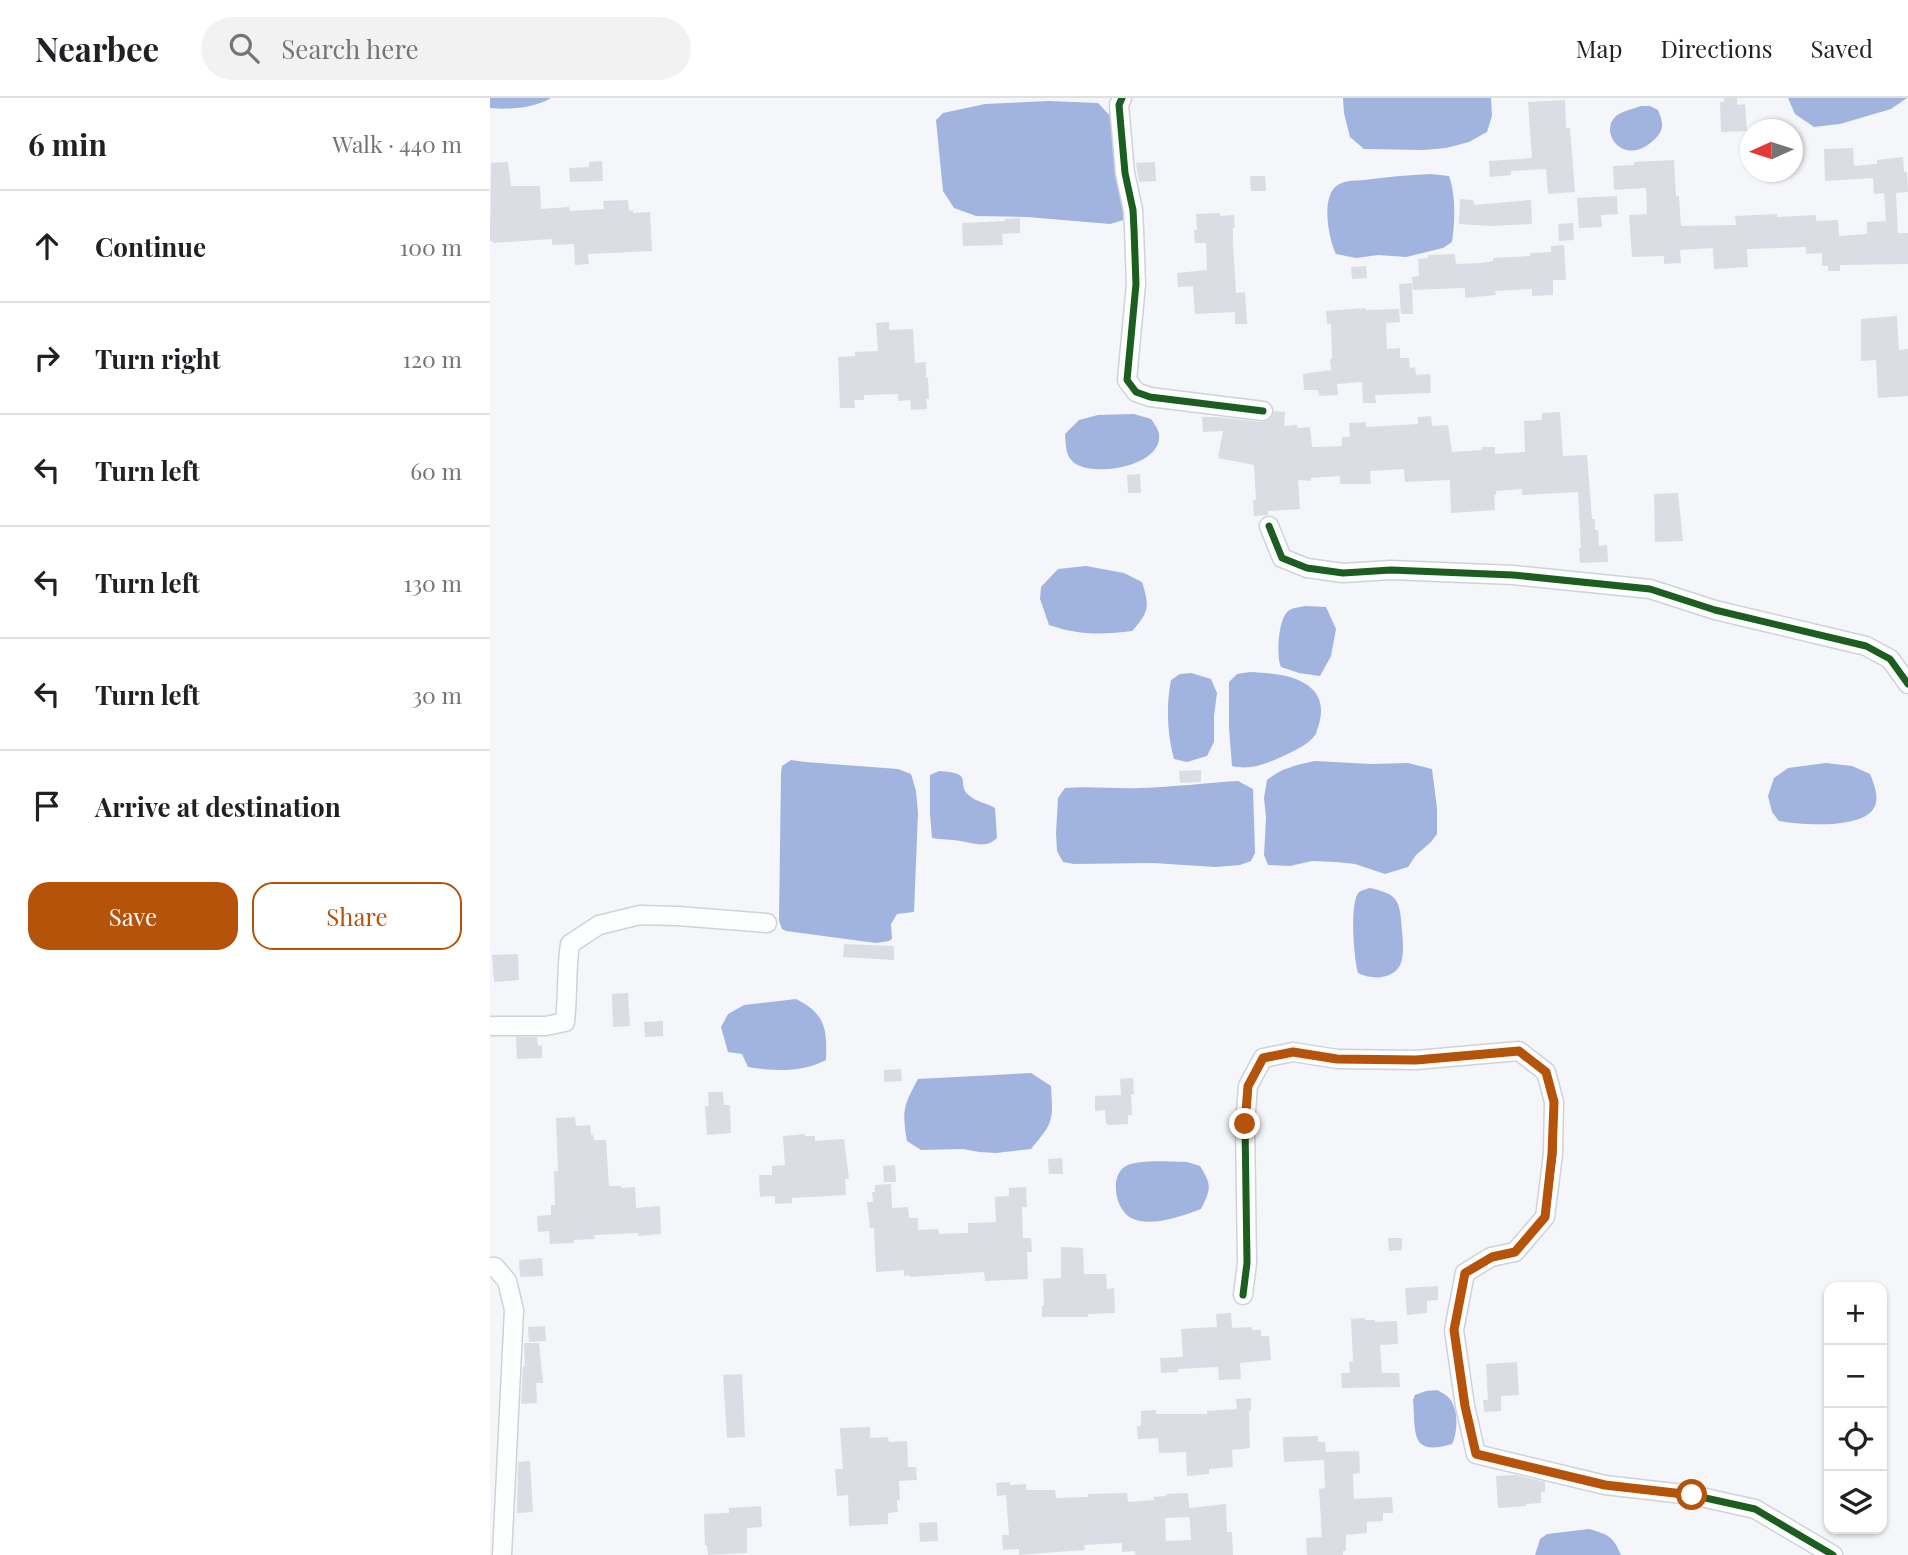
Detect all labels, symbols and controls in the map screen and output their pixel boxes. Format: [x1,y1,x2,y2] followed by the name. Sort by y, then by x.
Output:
[201,17,691,80] search box
[35,26,159,70] text: Nearbee
[225,29,263,67] icon: search
[281,31,419,66] text: Search here
[1576,32,1622,64] text: Map
[1660,32,1773,64] text: Directions
[1811,32,1873,64] text: Saved
[1740,119,1803,182] north arrow
[28,124,107,164] text: 6 min
[332,128,462,159] text: Walk · 440 m
[28,227,66,265] icon: ahead
[95,229,206,264] text: Continue
[400,231,462,262] text: 100 m
[28,339,66,377] icon: right
[95,341,221,376] text: Turn right
[403,343,462,374] text: 120 m
[28,451,66,489] icon: left
[95,453,200,488] text: Turn left
[410,455,462,486] text: 60 m
[28,563,66,601] icon: left
[95,565,200,600] text: Turn left
[404,567,462,598] text: 130 m
[28,675,66,713] icon: left
[95,677,200,712] text: Turn left
[412,679,462,710] text: 30 m
[28,787,66,825] icon: arrive
[95,789,341,824] text: Arrive at destination
[28,882,238,950] button: Save
[252,882,462,950] button: Share
[1229,1108,1260,1139] route end
[1824,1282,1887,1534] map controls
[1824,1282,1887,1345] button: +
[1824,1345,1887,1408] button: −
[1824,1408,1887,1471] button: locate
[1824,1471,1887,1534] button: layers
[1676,1479,1707,1510] route start

